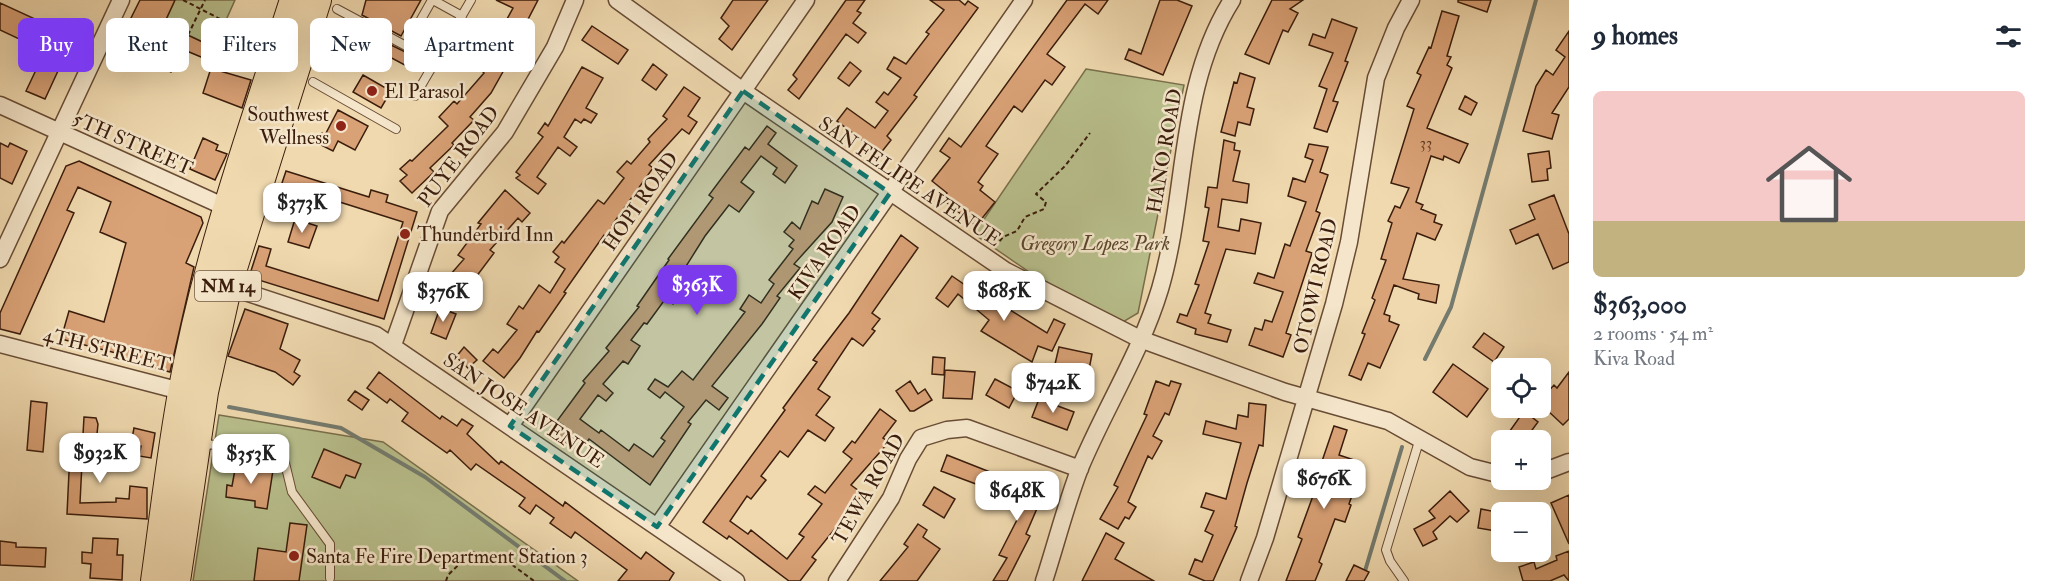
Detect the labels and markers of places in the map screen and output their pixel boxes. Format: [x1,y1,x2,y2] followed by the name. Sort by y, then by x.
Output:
[384,79,464,104] place label: El Parasol
[365,84,379,98] marker: El Parasol
[247,102,330,150] place label: Southwest Wellness
[334,119,348,133] marker: Southwest Wellness
[260,183,344,234] pin: $373K
[417,222,554,247] place label: Thunderbird Inn
[398,227,412,241] marker: Thunderbird Inn
[655,265,739,316] pin: $363K
[962,271,1046,322] pin: $685K
[401,272,485,323] pin: $376K
[1011,363,1095,414] pin: $742K
[58,433,142,484] pin: $932K
[209,434,293,485] pin: $353K
[1282,459,1366,510] pin: $676K
[975,471,1059,522] pin: $648K
[306,544,588,570] place label: Santa Fe Fire Department Station 3
[287,549,301,563] marker: Santa Fe Fire Department Station 3

